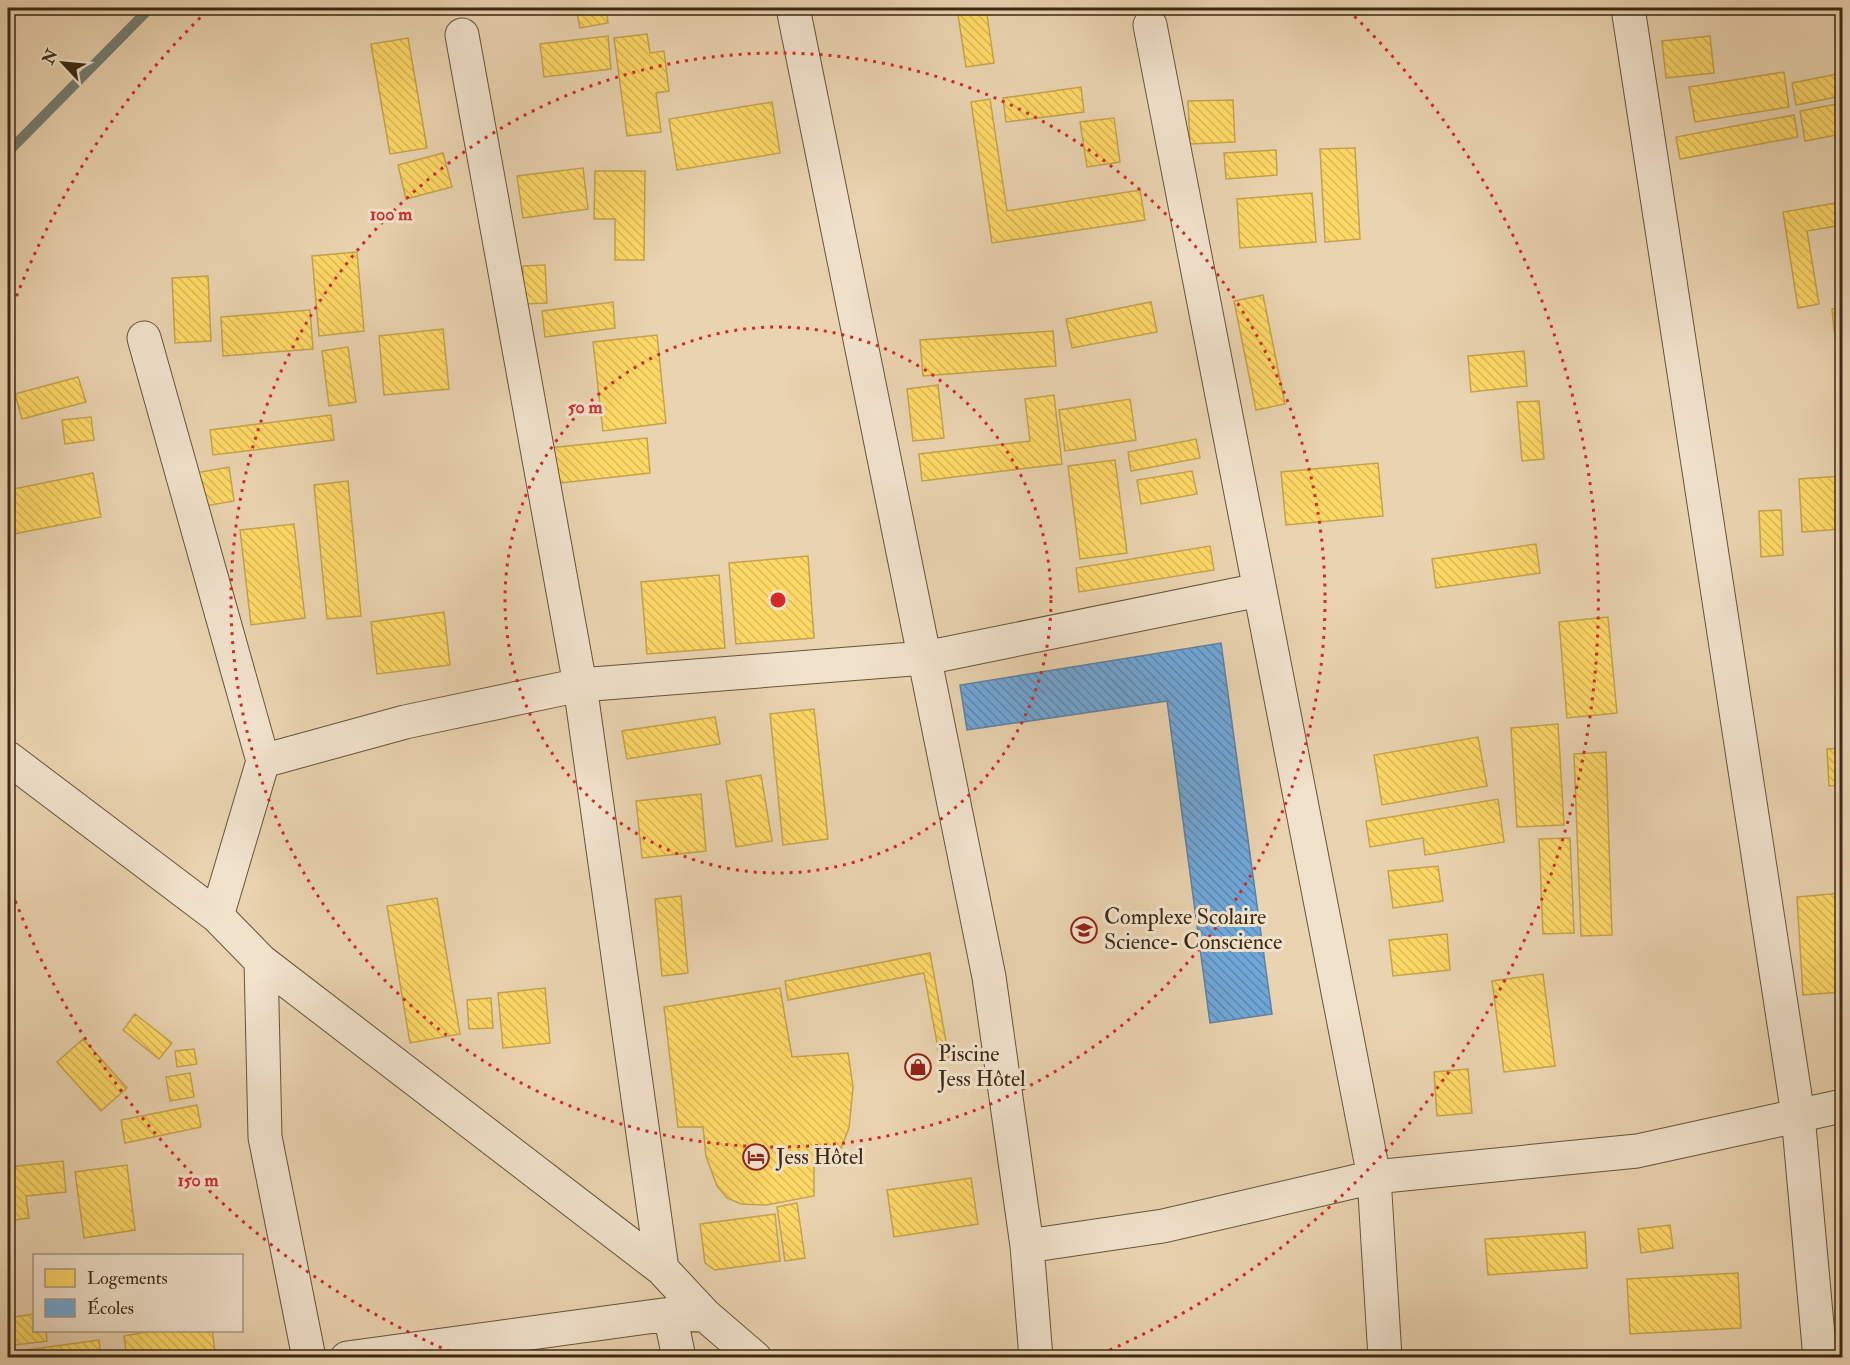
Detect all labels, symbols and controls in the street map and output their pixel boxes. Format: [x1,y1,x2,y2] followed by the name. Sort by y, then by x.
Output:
[33,33,93,93] north arrow
[38,45,63,69] text: N
[370,203,413,226] text: 100 m
[568,396,603,419] text: 50 m
[768,590,788,610] centre of rings
[1104,903,1282,956] place label: Complexe Scolaire Science- Conscience
[1069,915,1099,945] school or university icon: Complexe Scolaire Science- Conscience
[937,1040,1026,1093] place label: Piscine Jess Hôtel
[903,1052,933,1082] shop icon: Piscine Jess Hôtel
[741,1142,771,1172] hotel icon: Jess Hôtel
[775,1143,864,1171] place label: Jess Hôtel
[177,1169,220,1192] text: 150 m
[33,1254,243,1332] legend
[87,1267,168,1290] text: Logements
[87,1297,134,1320] text: Écoles

